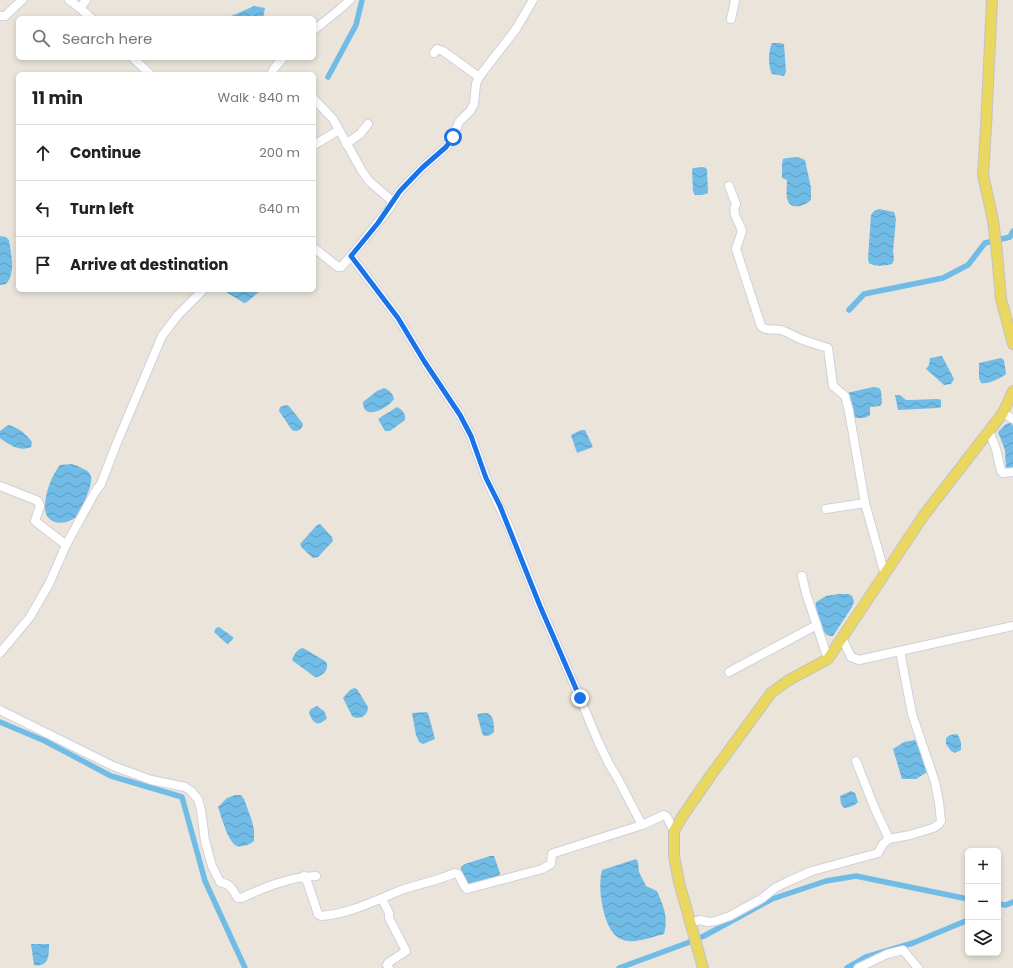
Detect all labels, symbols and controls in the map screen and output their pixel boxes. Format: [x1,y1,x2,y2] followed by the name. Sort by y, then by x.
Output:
[16,16,316,60] search box
[30,27,52,49] icon: search
[62,28,152,49] text: Search here
[32,86,83,110] text: 11 min
[218,88,300,107] text: Walk · 840 m
[444,128,462,146] route start
[32,142,54,164] icon: ahead
[70,142,141,163] text: Continue
[259,143,300,162] text: 200 m
[32,198,54,220] icon: left
[70,198,134,219] text: Turn left
[259,199,300,218] text: 640 m
[32,254,54,276] icon: arrive
[70,254,228,275] text: Arrive at destination
[571,689,589,707] route end
[965,848,1001,956] map controls
[965,848,1001,884] button: +
[965,884,1001,920] button: −
[965,920,1001,956] button: layers

